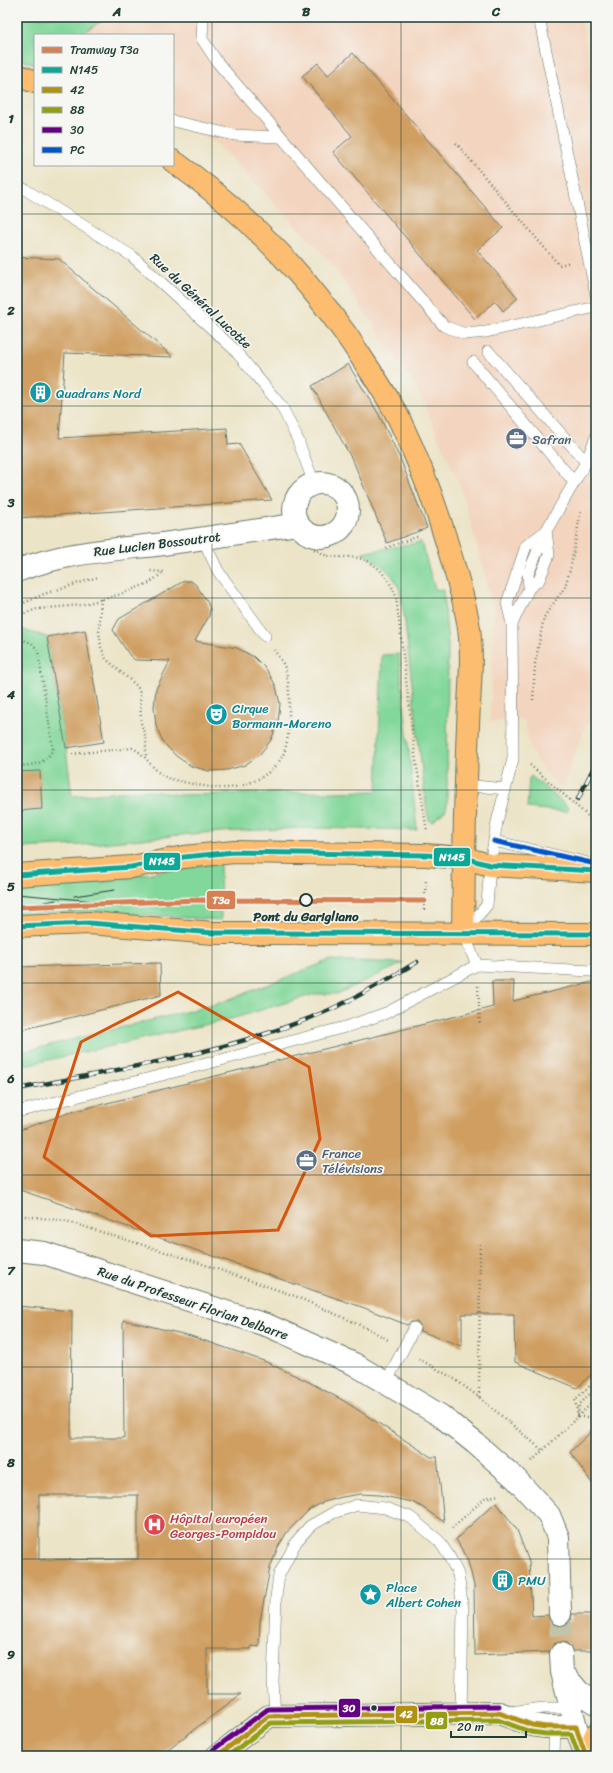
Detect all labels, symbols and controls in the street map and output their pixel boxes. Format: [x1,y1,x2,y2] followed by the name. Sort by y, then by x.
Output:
[112,0,121,23] text: A
[302,0,311,23] text: B
[491,0,501,23] text: C
[34,34,174,166] legend
[70,39,139,61] text: Tramway T3a
[70,59,98,81] text: N145
[70,79,85,101] text: 42
[70,99,84,121] text: 88
[8,107,14,130] text: 1
[70,119,85,141] text: 30
[70,139,85,161] text: PC
[145,247,258,355] street label: Rue du Général Lucotte
[6,299,15,322] text: 2
[27,380,53,406] building icon: Quadrans Nord
[56,382,142,405] place label: Quadrans Nord
[504,426,530,452] office icon: Safran
[532,428,571,451] place label: Safran
[6,491,15,514] text: 3
[92,525,222,563] street label: Rue Lucien Bossoutrot
[6,683,16,706] text: 4
[232,697,332,735] place label: Cirque Bormann-Moreno
[204,702,230,728] theatre icon: Cirque Bormann-Moreno
[433,847,471,867] line badge: N145
[438,848,465,867] text: N145
[143,852,181,871] line badge: N145
[148,852,175,871] text: N145
[7,875,15,898] text: 5
[206,890,236,910] line badge: T3a
[212,891,230,910] text: T3a
[299,893,313,907] marker: Pont du Garigliano
[253,905,359,928] place label: Pont du Garigliano
[6,1067,15,1090] text: 6
[322,1142,383,1180] place label: France Télévisions
[293,1147,319,1173] office icon: France Télévisions
[7,1259,16,1282] text: 7
[95,1260,292,1347] street label: Rue du Professeur Florian Delbarre
[6,1451,15,1474] text: 8
[170,1507,276,1545] place label: Hôpital européen Georges-Pompidou
[142,1512,168,1538] hospital icon: Hôpital européen Georges-Pompidou
[489,1567,515,1593] building icon: PMU
[518,1569,546,1592] place label: PMU
[385,1576,461,1614] place label: Place Albert Cohen
[357,1581,383,1607] place icon: Place Albert Cohen
[7,1643,15,1666] text: 9
[338,1698,361,1718] line badge: 30
[342,1699,356,1718] text: 30
[369,1703,379,1713] unlabelled marker
[395,1705,418,1724] line badge: 42
[398,1705,413,1724] text: 42
[425,1711,448,1730] line badge: 88
[429,1712,444,1731] text: 88
[451,1713,526,1739] scale bar
[457,1716,484,1738] text: 20 m

